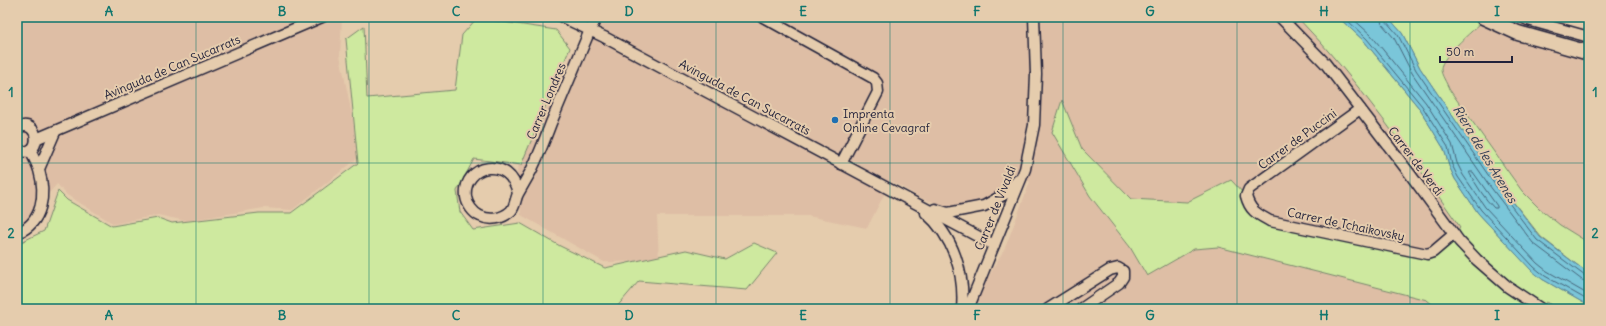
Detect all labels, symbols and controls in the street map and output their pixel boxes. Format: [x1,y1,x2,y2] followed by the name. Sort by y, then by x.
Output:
[105,3,114,20] text: A
[278,3,287,20] text: B
[452,3,461,20] text: C
[624,3,634,20] text: D
[799,3,807,20] text: E
[973,3,981,20] text: F
[1145,3,1155,20] text: G
[1319,3,1329,20] text: H
[1494,3,1500,20] text: I
[102,31,242,103] street label: Avinguda de Can Sucarrats
[1440,38,1512,64] scale bar
[1446,44,1475,59] text: 50 m
[677,56,813,138] street label: Avinguda de Can Sucarrats
[523,60,569,142] street label: Carrer Londres
[8,84,14,101] text: 1
[1592,84,1598,101] text: 1
[1449,102,1521,207] water label: Riera de les Arenes
[843,106,931,135] place label: Imprenta Online Cevagraf
[1255,106,1339,172] street label: Carrer de Puccini
[830,115,840,125] marker: Imprenta Online Cevagraf
[1385,123,1447,199] street label: Carrer de Verdi
[971,164,1019,252] street label: Carrer de Vivaldi
[1286,204,1406,244] street label: Carrer de Tchaikovsky
[7,225,15,242] text: 2
[1591,225,1599,242] text: 2
[105,307,114,324] text: A
[278,307,287,324] text: B
[452,307,461,324] text: C
[624,307,634,324] text: D
[799,307,807,324] text: E
[973,307,981,324] text: F
[1145,307,1155,324] text: G
[1319,307,1329,324] text: H
[1494,307,1500,324] text: I

